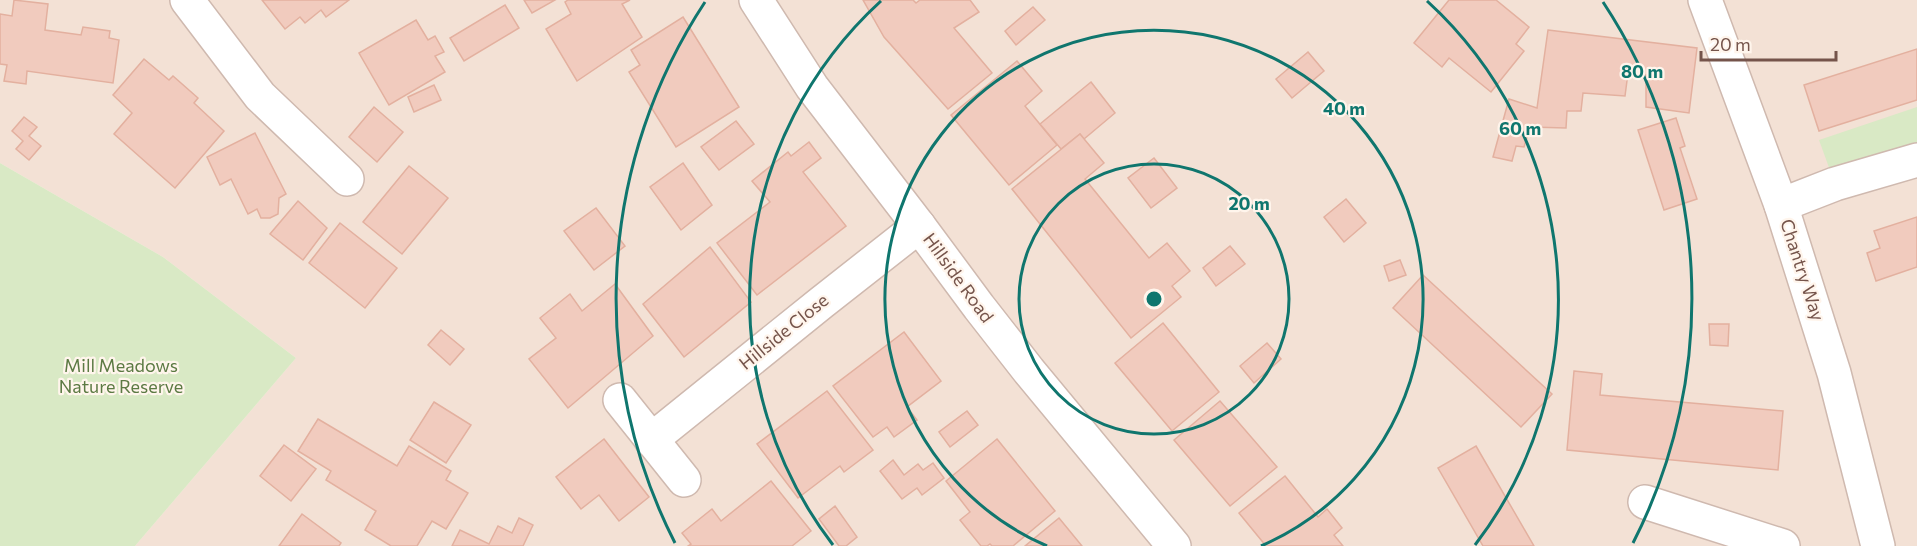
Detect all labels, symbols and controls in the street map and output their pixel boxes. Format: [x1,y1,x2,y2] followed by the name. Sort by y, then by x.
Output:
[1701,24,1836,62] scale bar
[1710,33,1751,55] text: 20 m
[1621,60,1663,82] text: 80 m
[1323,97,1365,119] text: 40 m
[1499,117,1541,139] text: 60 m
[1228,192,1270,214] text: 20 m
[1776,216,1830,323] street label: Chantry Way
[919,228,999,327] street label: Hillside Road
[734,289,832,374] street label: Hillside Close
[1144,289,1164,309] centre of rings
[59,354,183,397] park label: Mill Meadows Nature Reserve

